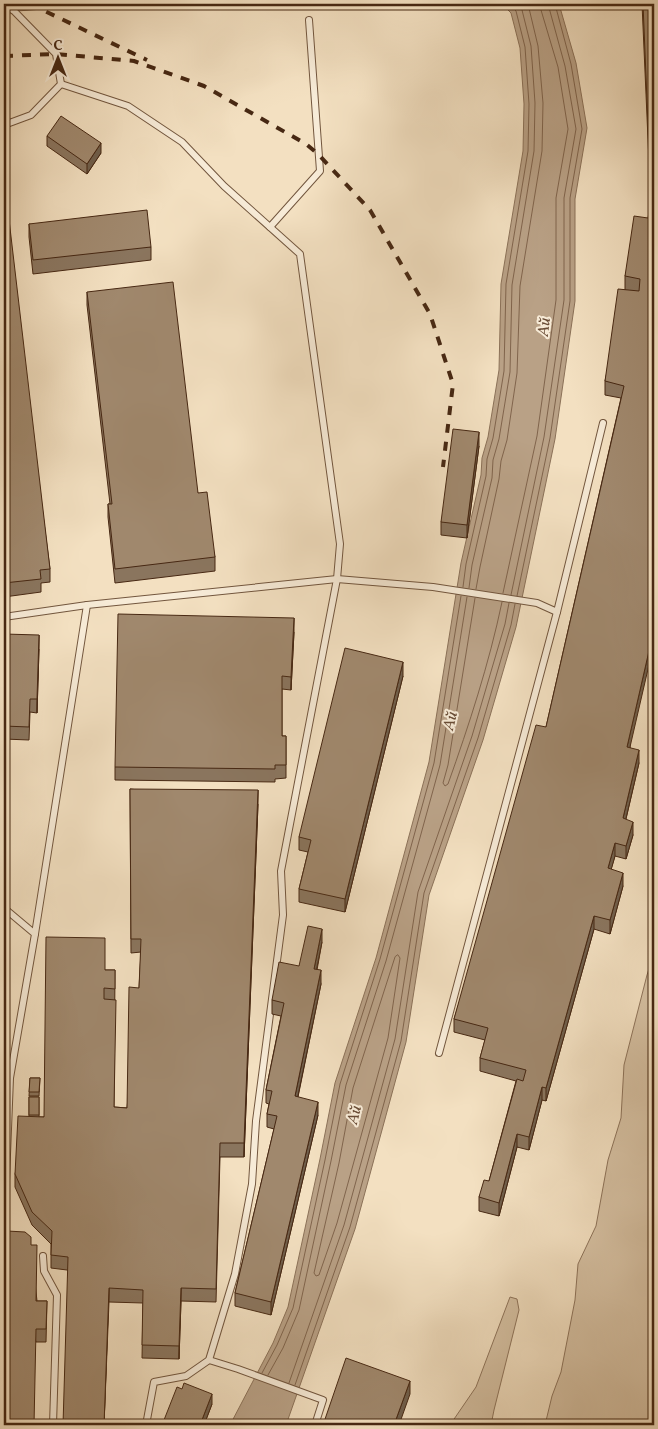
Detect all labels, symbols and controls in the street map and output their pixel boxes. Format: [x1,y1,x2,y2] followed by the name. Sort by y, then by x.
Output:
[32,32,82,82] north arrow
[53,37,63,56] text: С
[533,316,557,339] water label: Ай
[438,709,464,734] water label: Ай
[342,1103,368,1128] water label: Ай

